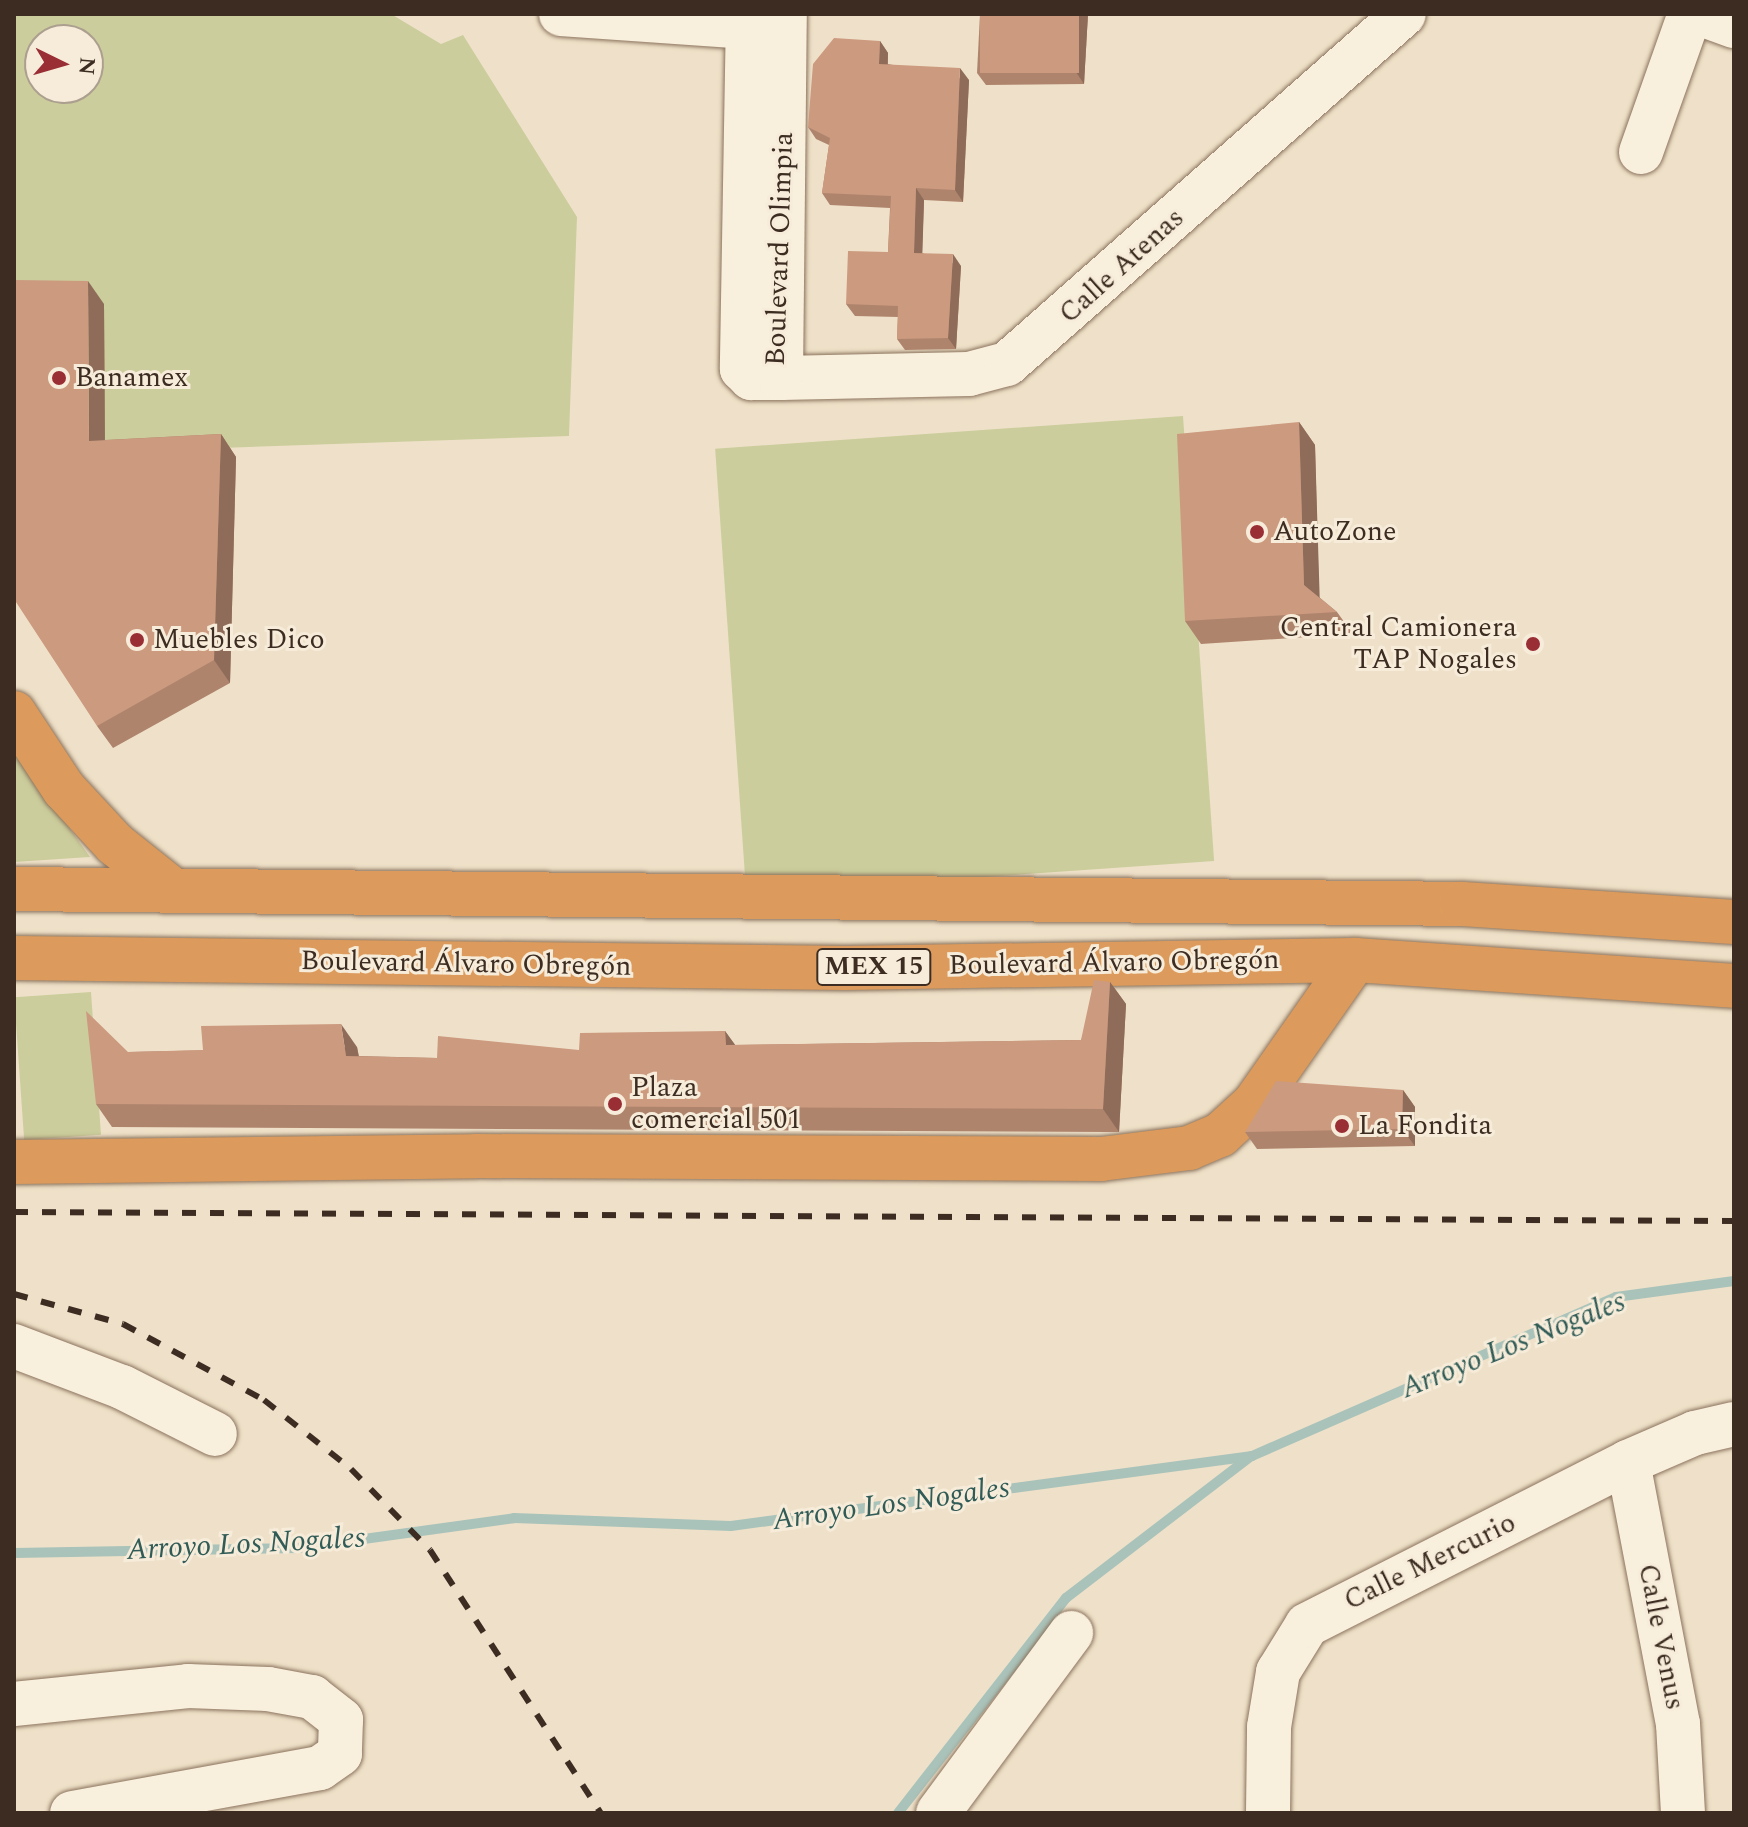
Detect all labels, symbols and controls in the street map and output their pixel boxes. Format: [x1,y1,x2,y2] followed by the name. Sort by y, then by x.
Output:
[24,24,104,104] north arrow
[69,56,104,76] text: N
[759,131,801,367] street label: Boulevard Olimpia
[1053,201,1191,331] street label: Calle Atenas
[75,361,188,395] place label: Banamex
[50,369,68,387] marker: Banamex
[1273,515,1397,549] place label: AutoZone
[1248,523,1266,541] marker: AutoZone
[1280,611,1517,677] place label: Central Camionera TAP Nogales
[153,623,325,657] place label: Muebles Dico
[128,631,146,649] marker: Muebles Dico
[1524,635,1542,653] marker: Central Camionera TAP Nogales
[948,943,1280,983] street label: Boulevard Álvaro Obregón
[300,944,632,984] street label: Boulevard Álvaro Obregón
[816,945,932,989] road number: MEX 15
[631,1071,801,1137] place label: Plaza comercial 501
[606,1095,624,1113] marker: Plaza comercial 501
[1358,1109,1492,1143] place label: La Fondita
[1333,1117,1351,1135] marker: La Fondita
[1396,1284,1630,1406] water label: Arroyo Los Nogales
[770,1470,1012,1538] water label: Arroyo Los Nogales
[1339,1506,1521,1618] street label: Calle Mercurio
[126,1520,366,1568] water label: Arroyo Los Nogales
[1630,1561,1692,1713] street label: Calle Venus

